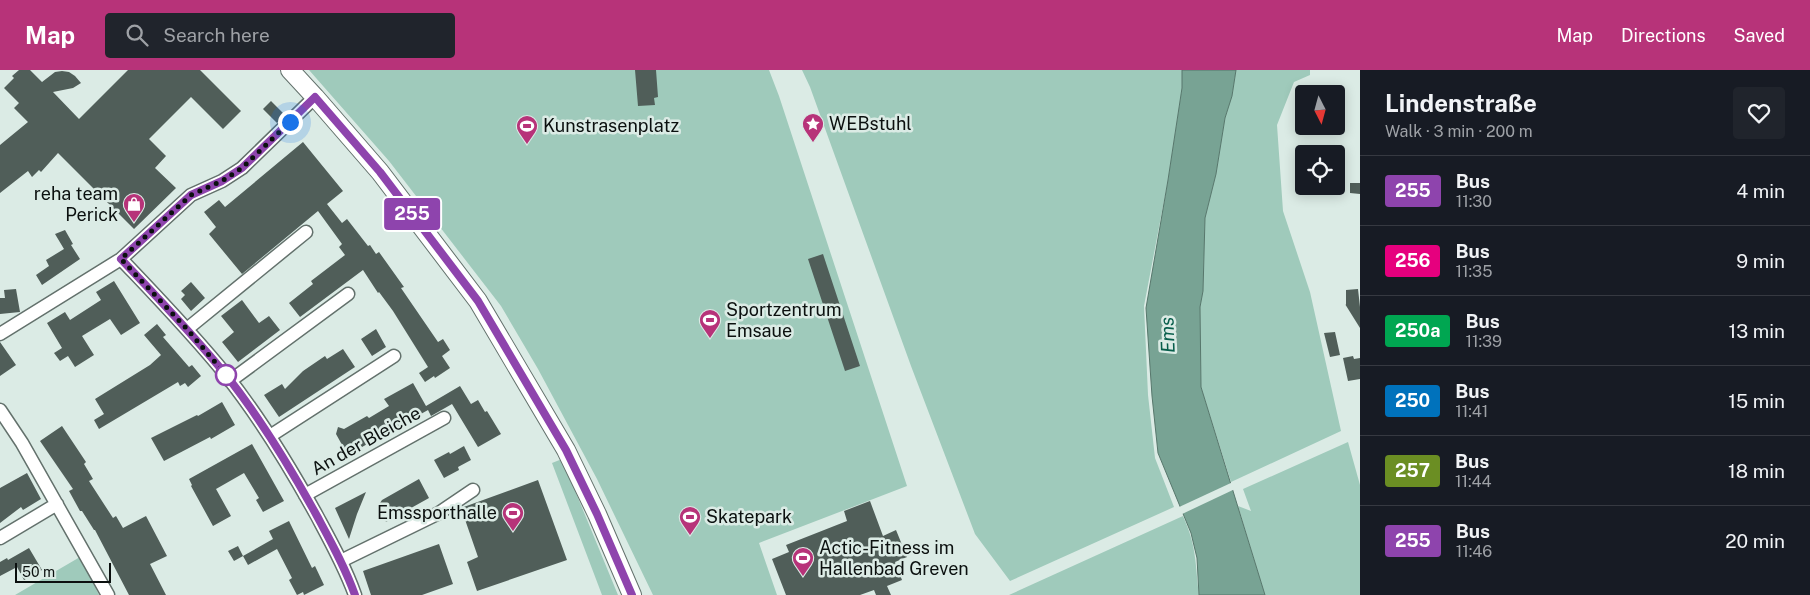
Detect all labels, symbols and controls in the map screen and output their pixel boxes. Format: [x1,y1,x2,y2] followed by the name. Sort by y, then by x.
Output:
[105,13,455,58] search box
[25,21,75,49] text: Map
[123,21,151,49] icon: search
[163,24,270,46] text: Search here
[1556,25,1593,46] text: Map
[1621,25,1706,46] text: Directions
[1734,25,1785,46] text: Saved
[1295,85,1345,135] north arrow
[1295,85,1345,195] map controls
[1733,87,1785,139] button: heart
[1385,89,1537,117] text: Lindenstraße
[278,110,303,135] your location
[801,112,825,143] place icon: WEBstuhl
[829,113,912,134] place label: WEBstuhl
[515,114,539,145] sports icon: Kunstrasenplatz
[543,115,679,136] place label: Kunstrasenplatz
[1385,122,1533,141] text: Walk · 3 min · 200 m
[1295,145,1345,195] button: locate
[1456,170,1490,192] text: Bus
[1395,180,1431,201] text: 255
[1736,180,1785,202] text: 4 min
[34,183,118,225] place label: reha team Perick
[122,192,146,223] shop icon: reha team Perick
[1456,192,1492,211] text: 11:30
[383,198,441,230] line badge: 255
[394,203,430,224] text: 255
[1455,240,1490,262] text: Bus
[1395,250,1430,271] text: 256
[1736,250,1785,272] text: 9 min
[1455,262,1492,281] text: 11:35
[726,299,842,341] place label: Sportzentrum Emsaue
[698,308,722,339] sports icon: Sportzentrum Emsaue
[1465,310,1500,332] text: Bus
[1155,317,1179,353] water label: Ems
[1395,320,1440,341] text: 250a
[1728,320,1785,342] text: 13 min
[1465,332,1502,351] text: 11:39
[215,364,237,386] unlabelled marker
[1455,380,1490,402] text: Bus
[1395,390,1430,411] text: 250
[1728,390,1785,412] text: 15 min
[307,402,424,479] street label: An der Bleiche
[1455,402,1488,421] text: 11:41
[1455,450,1489,472] text: Bus
[1395,460,1430,481] text: 257
[1728,460,1785,482] text: 18 min
[1455,472,1492,491] text: 11:44
[501,501,525,532] sports icon: Emssporthalle
[377,502,497,523] place label: Emssporthalle
[678,505,702,536] sports icon: Skatepark
[706,506,792,527] place label: Skatepark
[1456,520,1490,542] text: Bus
[1395,530,1431,551] text: 255
[1725,530,1785,552] text: 20 min
[819,537,969,579] place label: Actic-Fitness im Hallenbad Greven
[1456,542,1492,561] text: 11:46
[791,546,815,577] sports icon: Actic-Fitness im Hallenbad Greven
[15,560,111,583] scale bar
[22,564,55,580] text: 50 m

